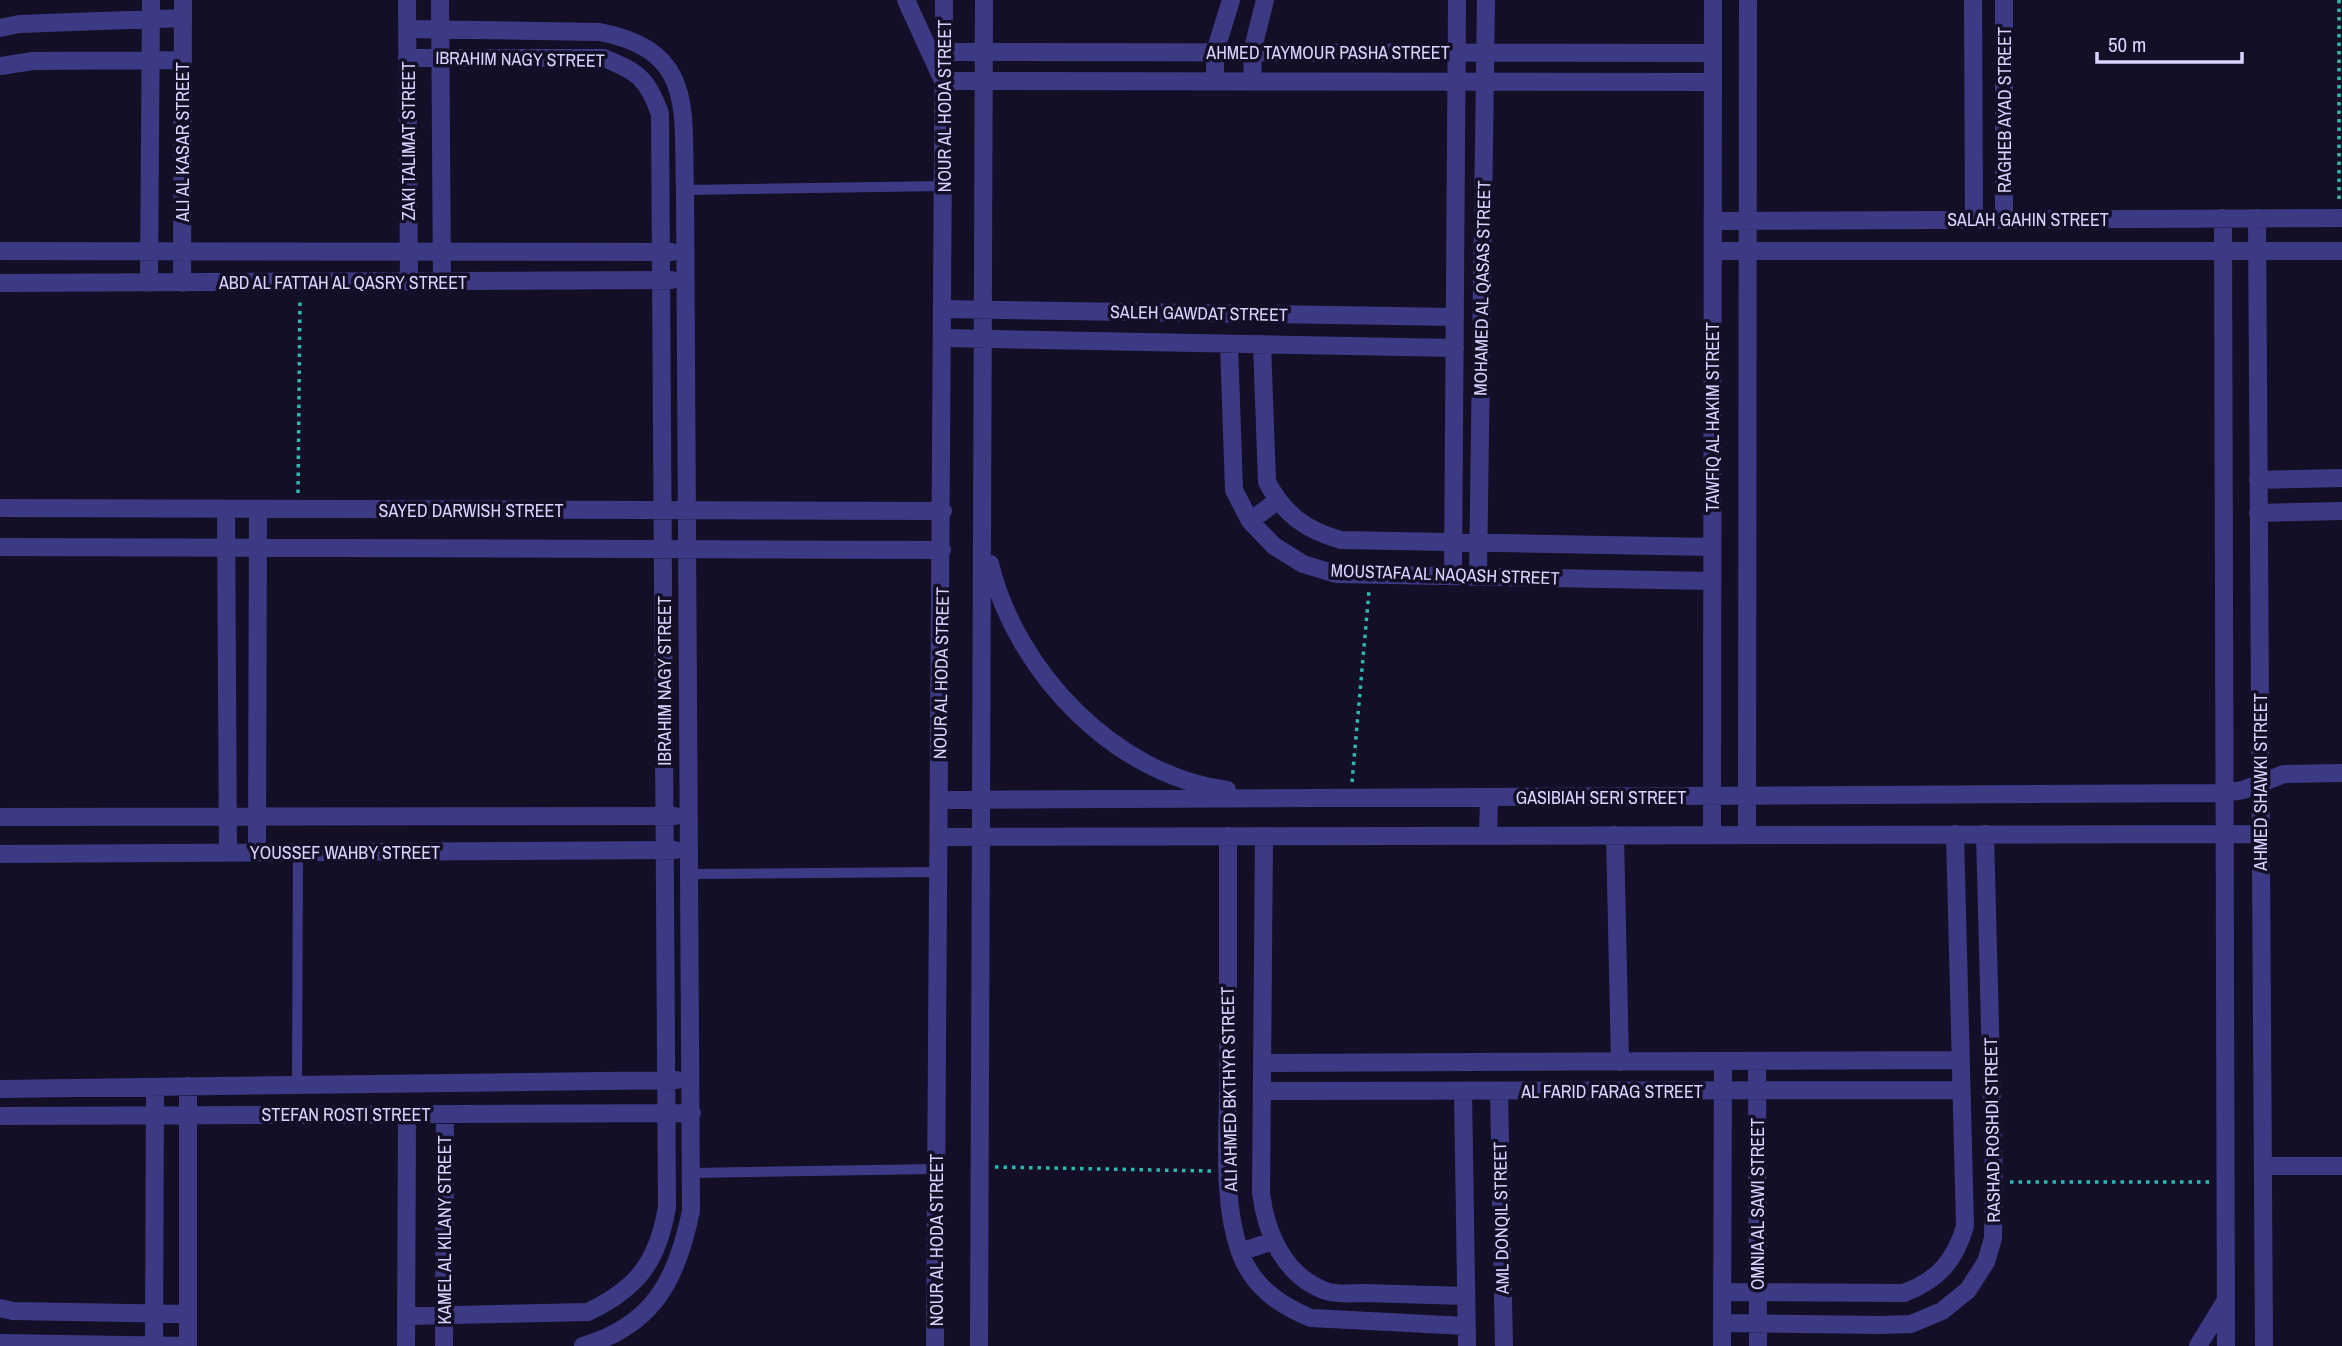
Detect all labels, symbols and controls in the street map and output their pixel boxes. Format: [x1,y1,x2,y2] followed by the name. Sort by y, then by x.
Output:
[932,20,957,192] street label: NOUR AL HODA STREET
[2097,21,2242,65] scale bar
[1992,27,2017,193] street label: RAGHEB AYAD STREET
[2108,30,2146,59] text: 50 m
[1205,40,1450,65] street label: AHMED TAYMOUR PASHA STREET
[435,45,605,73] street label: IBRAHIM NAGY STREET
[170,62,195,223] street label: ALI AL KASAR STREET
[396,62,421,220] street label: ZAKI TALIMAT STREET
[1468,180,1496,396] street label: MOHAMED AL QASAS STREET
[1947,207,2109,232] street label: SALAH GAHIN STREET
[218,270,467,295] street label: ABD AL FATTAH AL QASRY STREET
[1110,299,1288,327] street label: SALEH GAWDAT STREET
[1700,322,1725,512] street label: TAWFIQ AL HAKIM STREET
[379,498,563,523] street label: SAYED DARWISH STREET
[1330,558,1560,590] street label: MOUSTAFA AL NAQASH STREET
[927,587,955,759] street label: NOUR AL HODA STREET
[652,596,677,766] street label: IBRAHIM NAGY STREET
[2248,693,2273,872] street label: AHMED SHAWKI STREET
[1516,785,1686,810] street label: GASIBIAH SERI STREET
[250,840,440,865] street label: YOUSSEF WAHBY STREET
[1215,986,1243,1193] street label: ALI AHMED BKTHYR STREET
[1978,1037,2006,1223] street label: RASHAD ROSHDI STREET
[1520,1079,1703,1104] street label: AL FARID FARAG STREET
[262,1102,430,1127] street label: STEFAN ROSTI STREET
[1745,1118,1770,1290] street label: OMNIA AL SAWI STREET
[432,1136,457,1325] street label: KAMEL AL KILANY STREET
[1487,1142,1515,1295] street label: AML DONQIL STREET
[924,1154,949,1326] street label: NOUR AL HODA STREET

